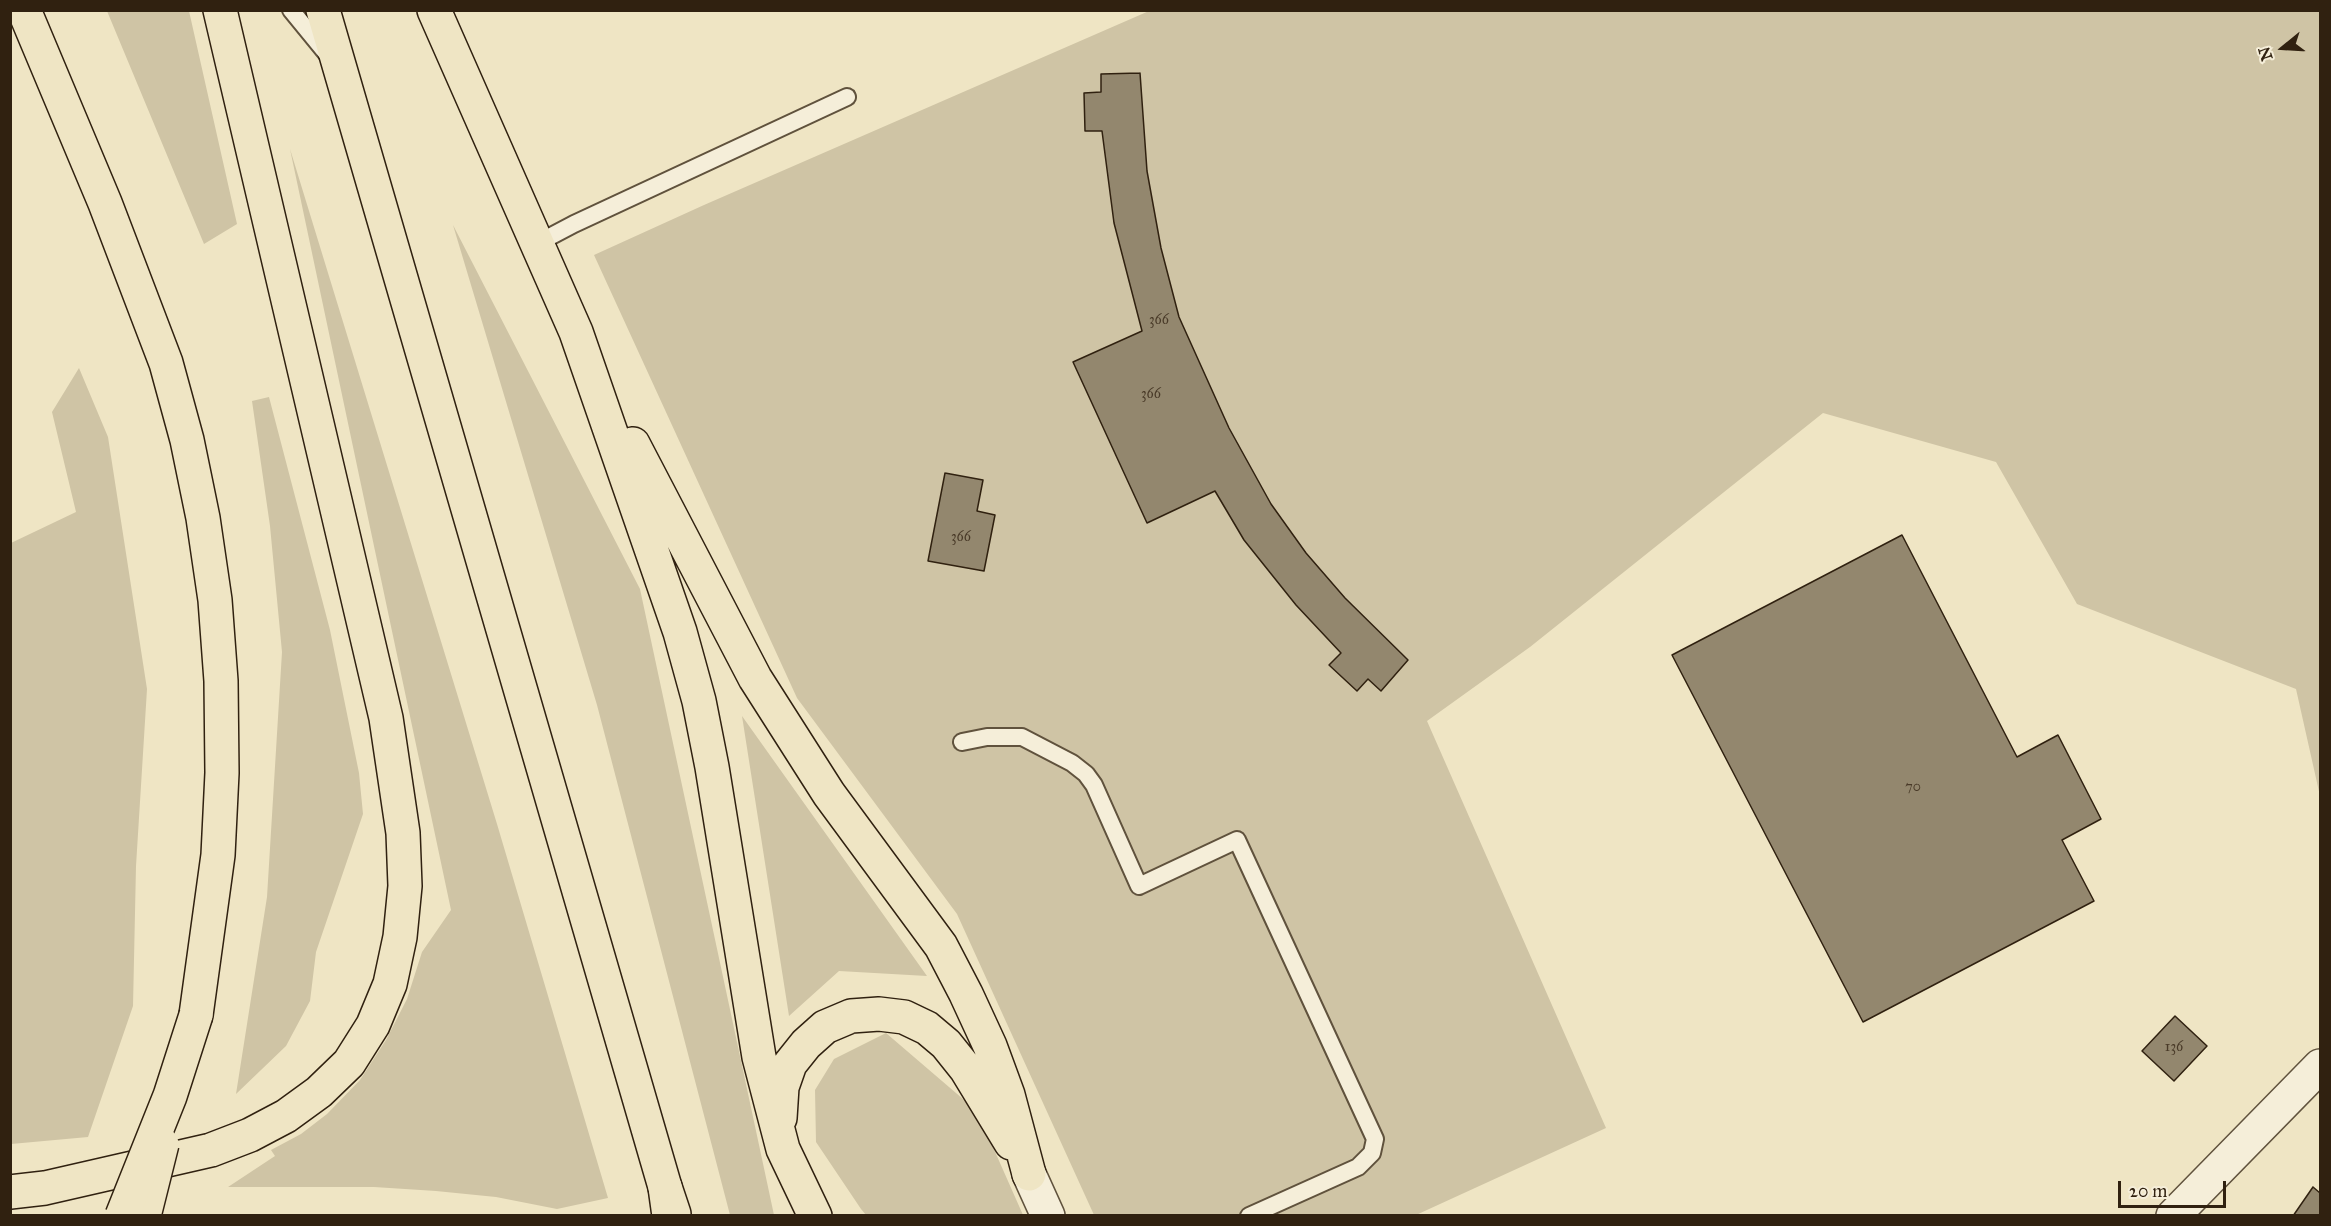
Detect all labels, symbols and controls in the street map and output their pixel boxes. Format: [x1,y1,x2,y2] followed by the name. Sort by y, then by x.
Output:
[2253,18,2313,78] north arrow
[2254,44,2277,63] text: N
[1149,313,1169,329] house number: 366
[1141,387,1161,403] house number: 366
[951,530,971,546] house number: 366
[1905,780,1921,796] house number: 70
[2165,1040,2183,1056] house number: 136
[2121,1169,2229,1207] scale bar
[2129,1180,2167,1202] text: 20 m

